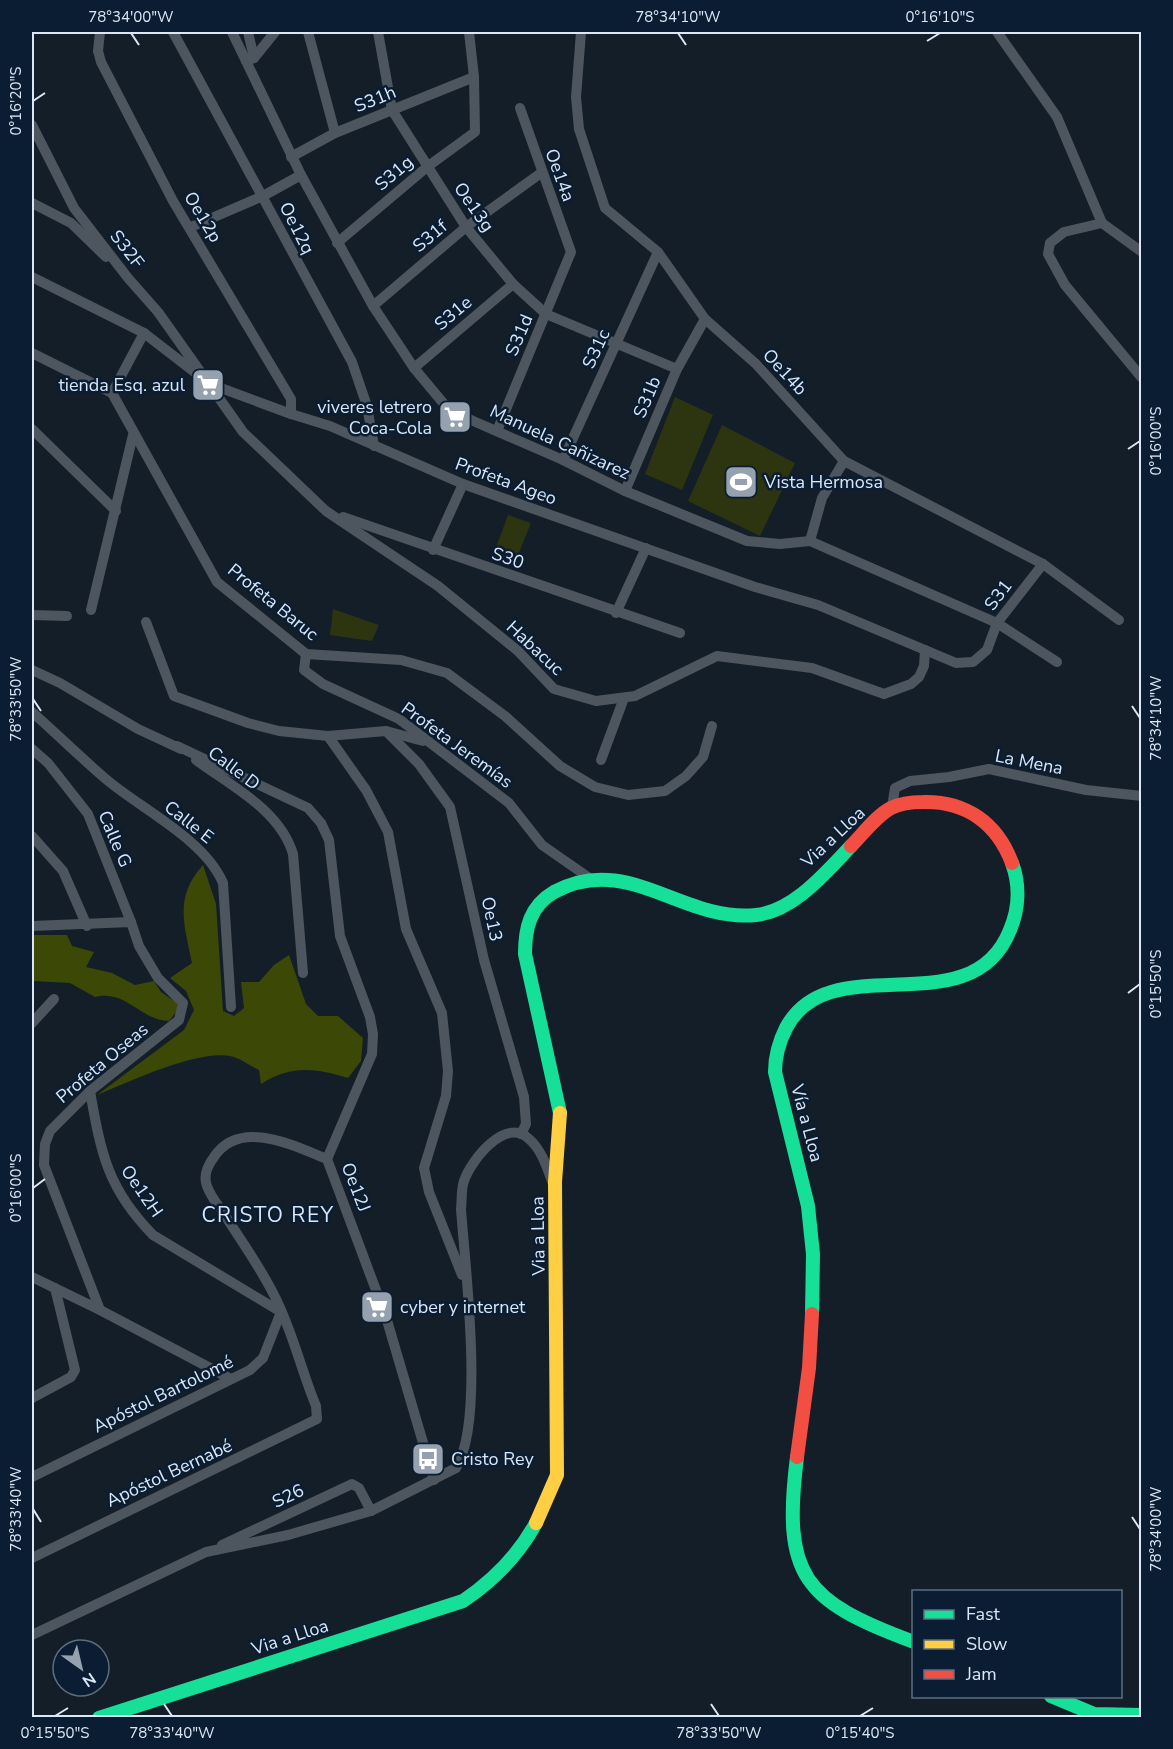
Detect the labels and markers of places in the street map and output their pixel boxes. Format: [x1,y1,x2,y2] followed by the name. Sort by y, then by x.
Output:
[190,367,226,403] supermarket icon: tienda Esq. azul
[59,373,186,397] place label: tienda Esq. azul
[317,395,432,440] place label: viveres letrero Coca-Cola
[437,399,473,435] supermarket icon: viveres letrero Coca-Cola
[723,464,759,500] sports icon: Vista Hermosa
[763,470,883,494] place label: Vista Hermosa
[359,1289,395,1325] supermarket icon: cyber y internet
[400,1295,526,1319] place label: cyber y internet
[410,1441,446,1477] bus stop icon: Cristo Rey
[451,1447,534,1471] place label: Cristo Rey

